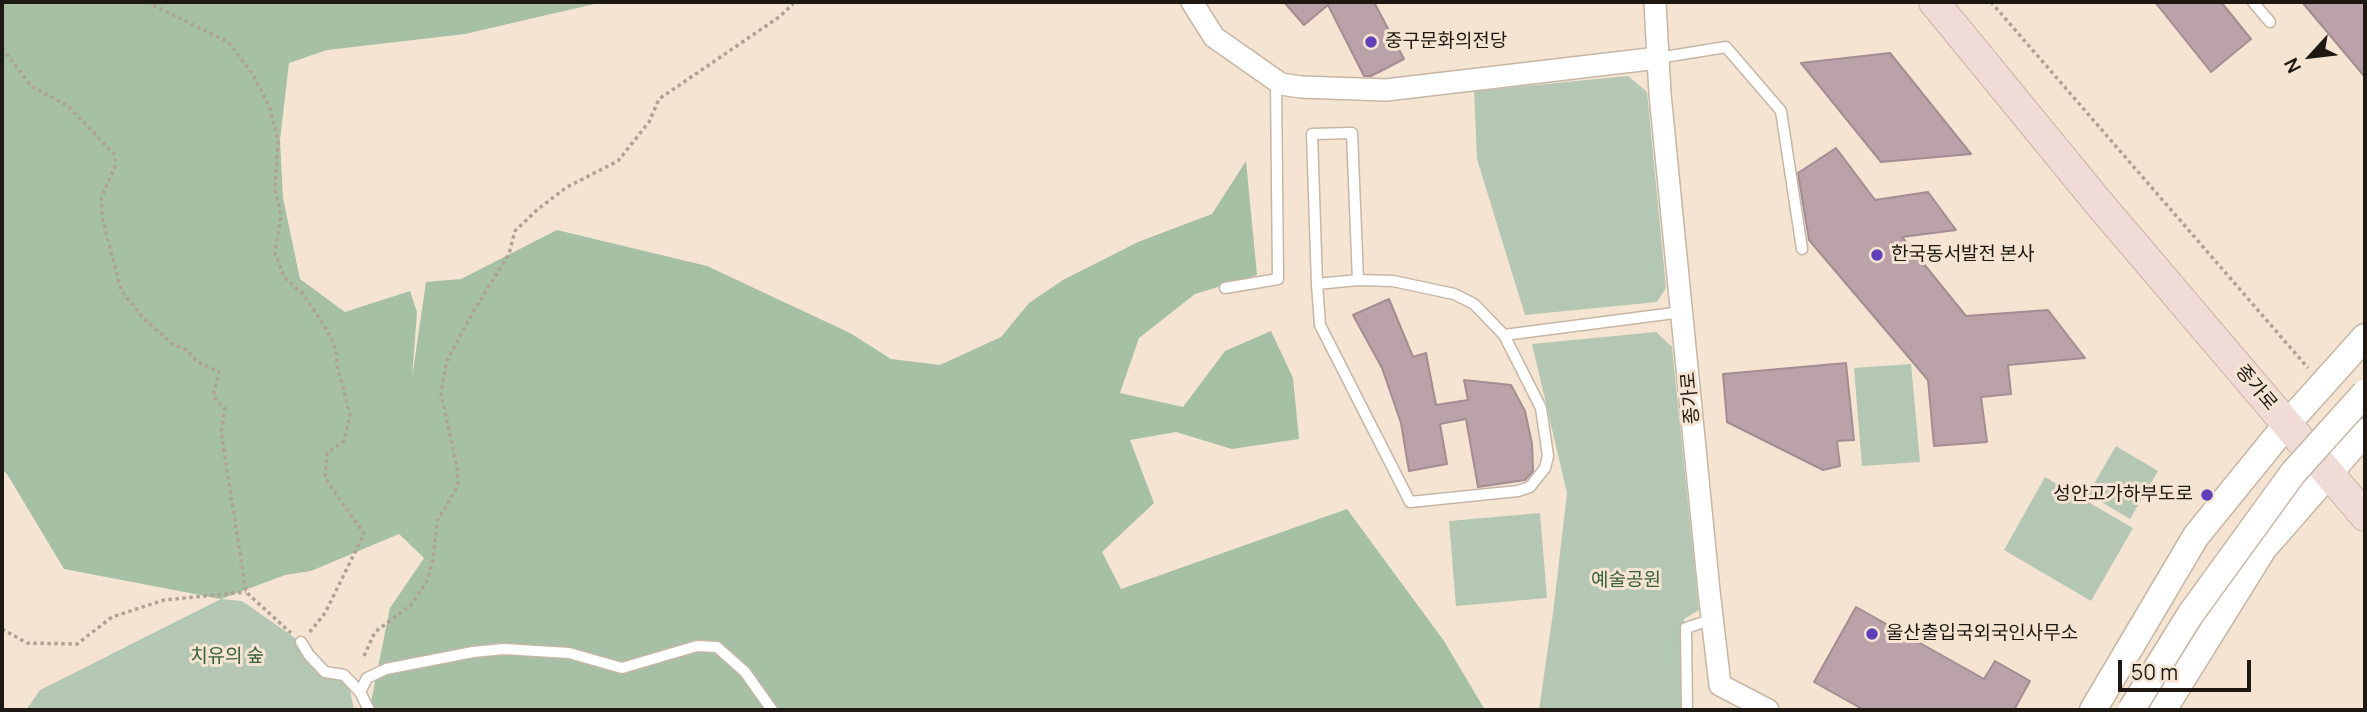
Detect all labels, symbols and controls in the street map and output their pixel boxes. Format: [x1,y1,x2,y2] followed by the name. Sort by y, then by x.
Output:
[2276,21,2346,91] north arrow
[1385,31,1507,53] place label: 중구문화의전당
[1363,34,1379,50] marker: 중구문화의전당
[2278,54,2307,78] text: N
[1891,244,2035,266] place label: 한국동서발전 본사
[1869,247,1885,263] marker: 한국동서발전 본사
[2230,361,2282,415] street label: 종가로
[1677,371,1705,425] street label: 종가로
[2053,484,2193,506] place label: 성안고가하부도로
[2199,487,2215,503] marker: 성안고가하부도로
[1591,570,1661,592] park label: 예술공원
[1886,623,2078,645] place label: 울산출입국외국인사무소
[1864,626,1880,642] marker: 울산출입국외국인사무소
[190,646,264,668] park label: 치유의 숲
[2122,646,2255,690] scale bar
[2131,658,2178,686] text: 50 m

